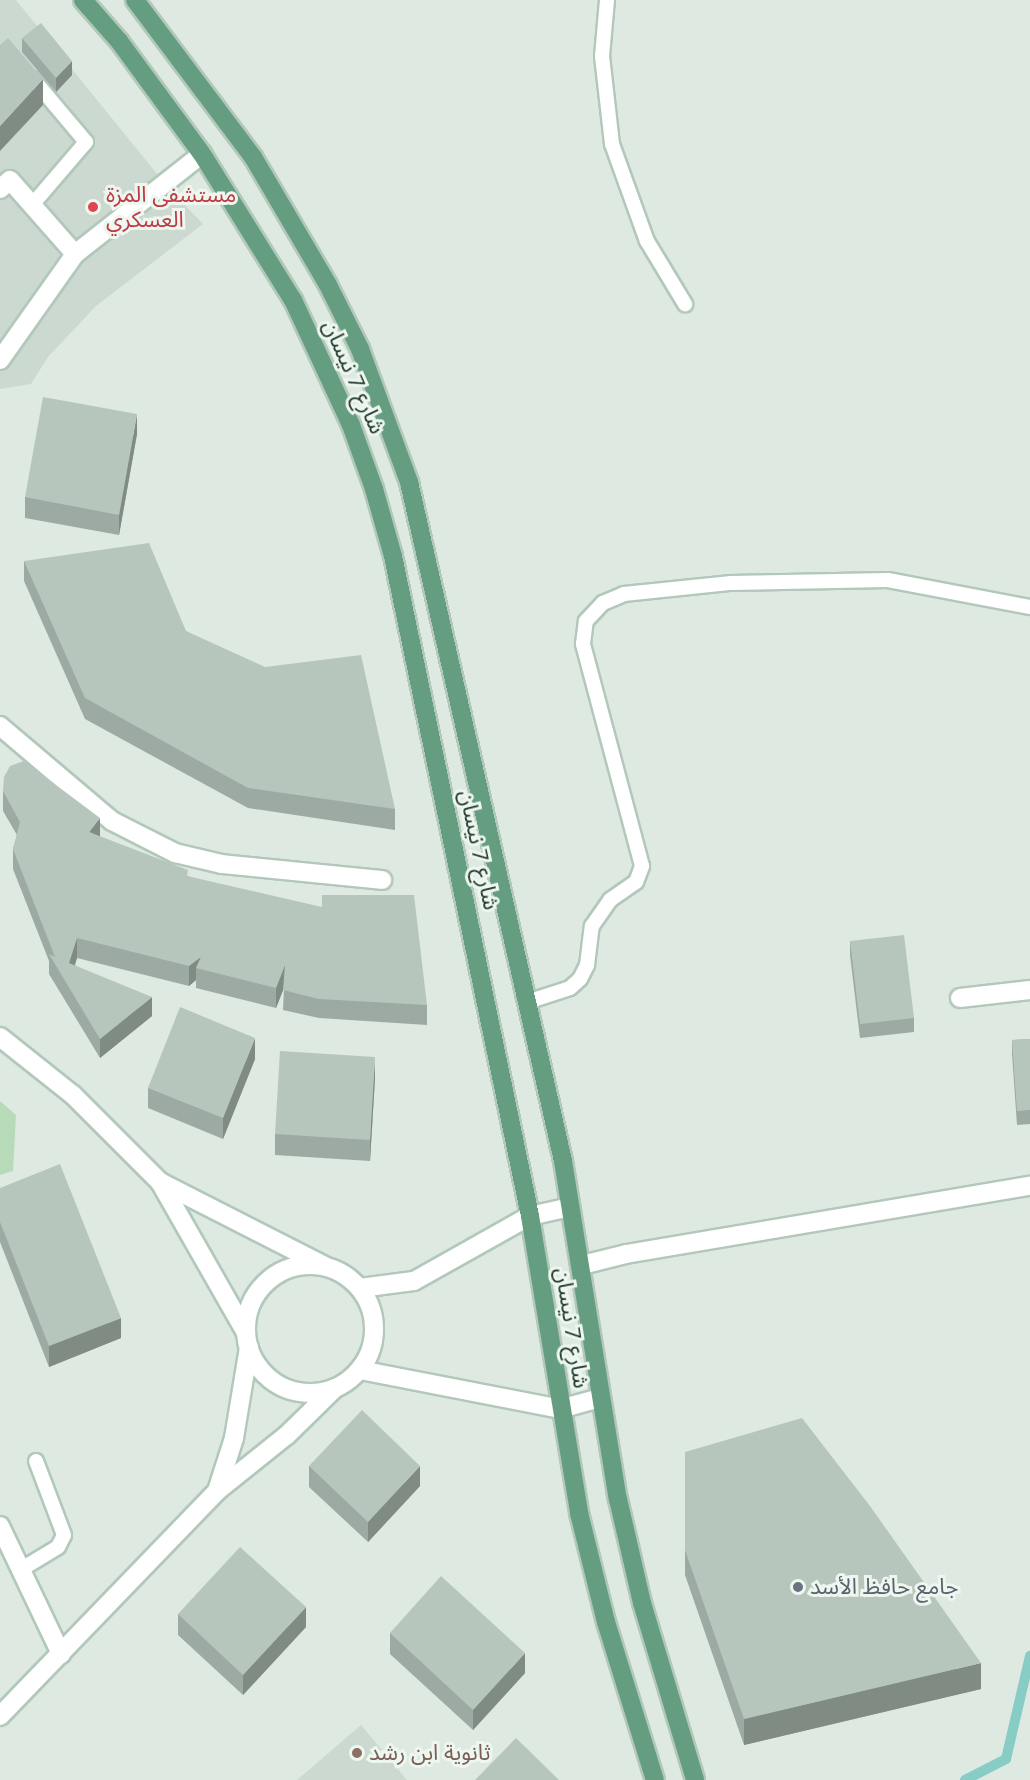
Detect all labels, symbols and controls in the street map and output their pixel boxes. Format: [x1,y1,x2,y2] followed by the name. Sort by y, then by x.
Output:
[106,181,236,232] place label: مستشفى المزة العسكري
[84,198,102,216] marker: مستشفى المزة العسكري
[317,316,391,438] street label: شارع 7 نيسان
[453,788,505,912] street label: شارع 7 نيسان
[549,1266,595,1390] street label: شارع 7 نيسان
[810,1574,959,1600] place label: جامع حافظ الأسد
[791,1580,805,1594] marker: جامع حافظ الأسد
[369,1740,491,1766] place label: ثانوية ابن رشد
[350,1746,364,1760] marker: ثانوية ابن رشد

